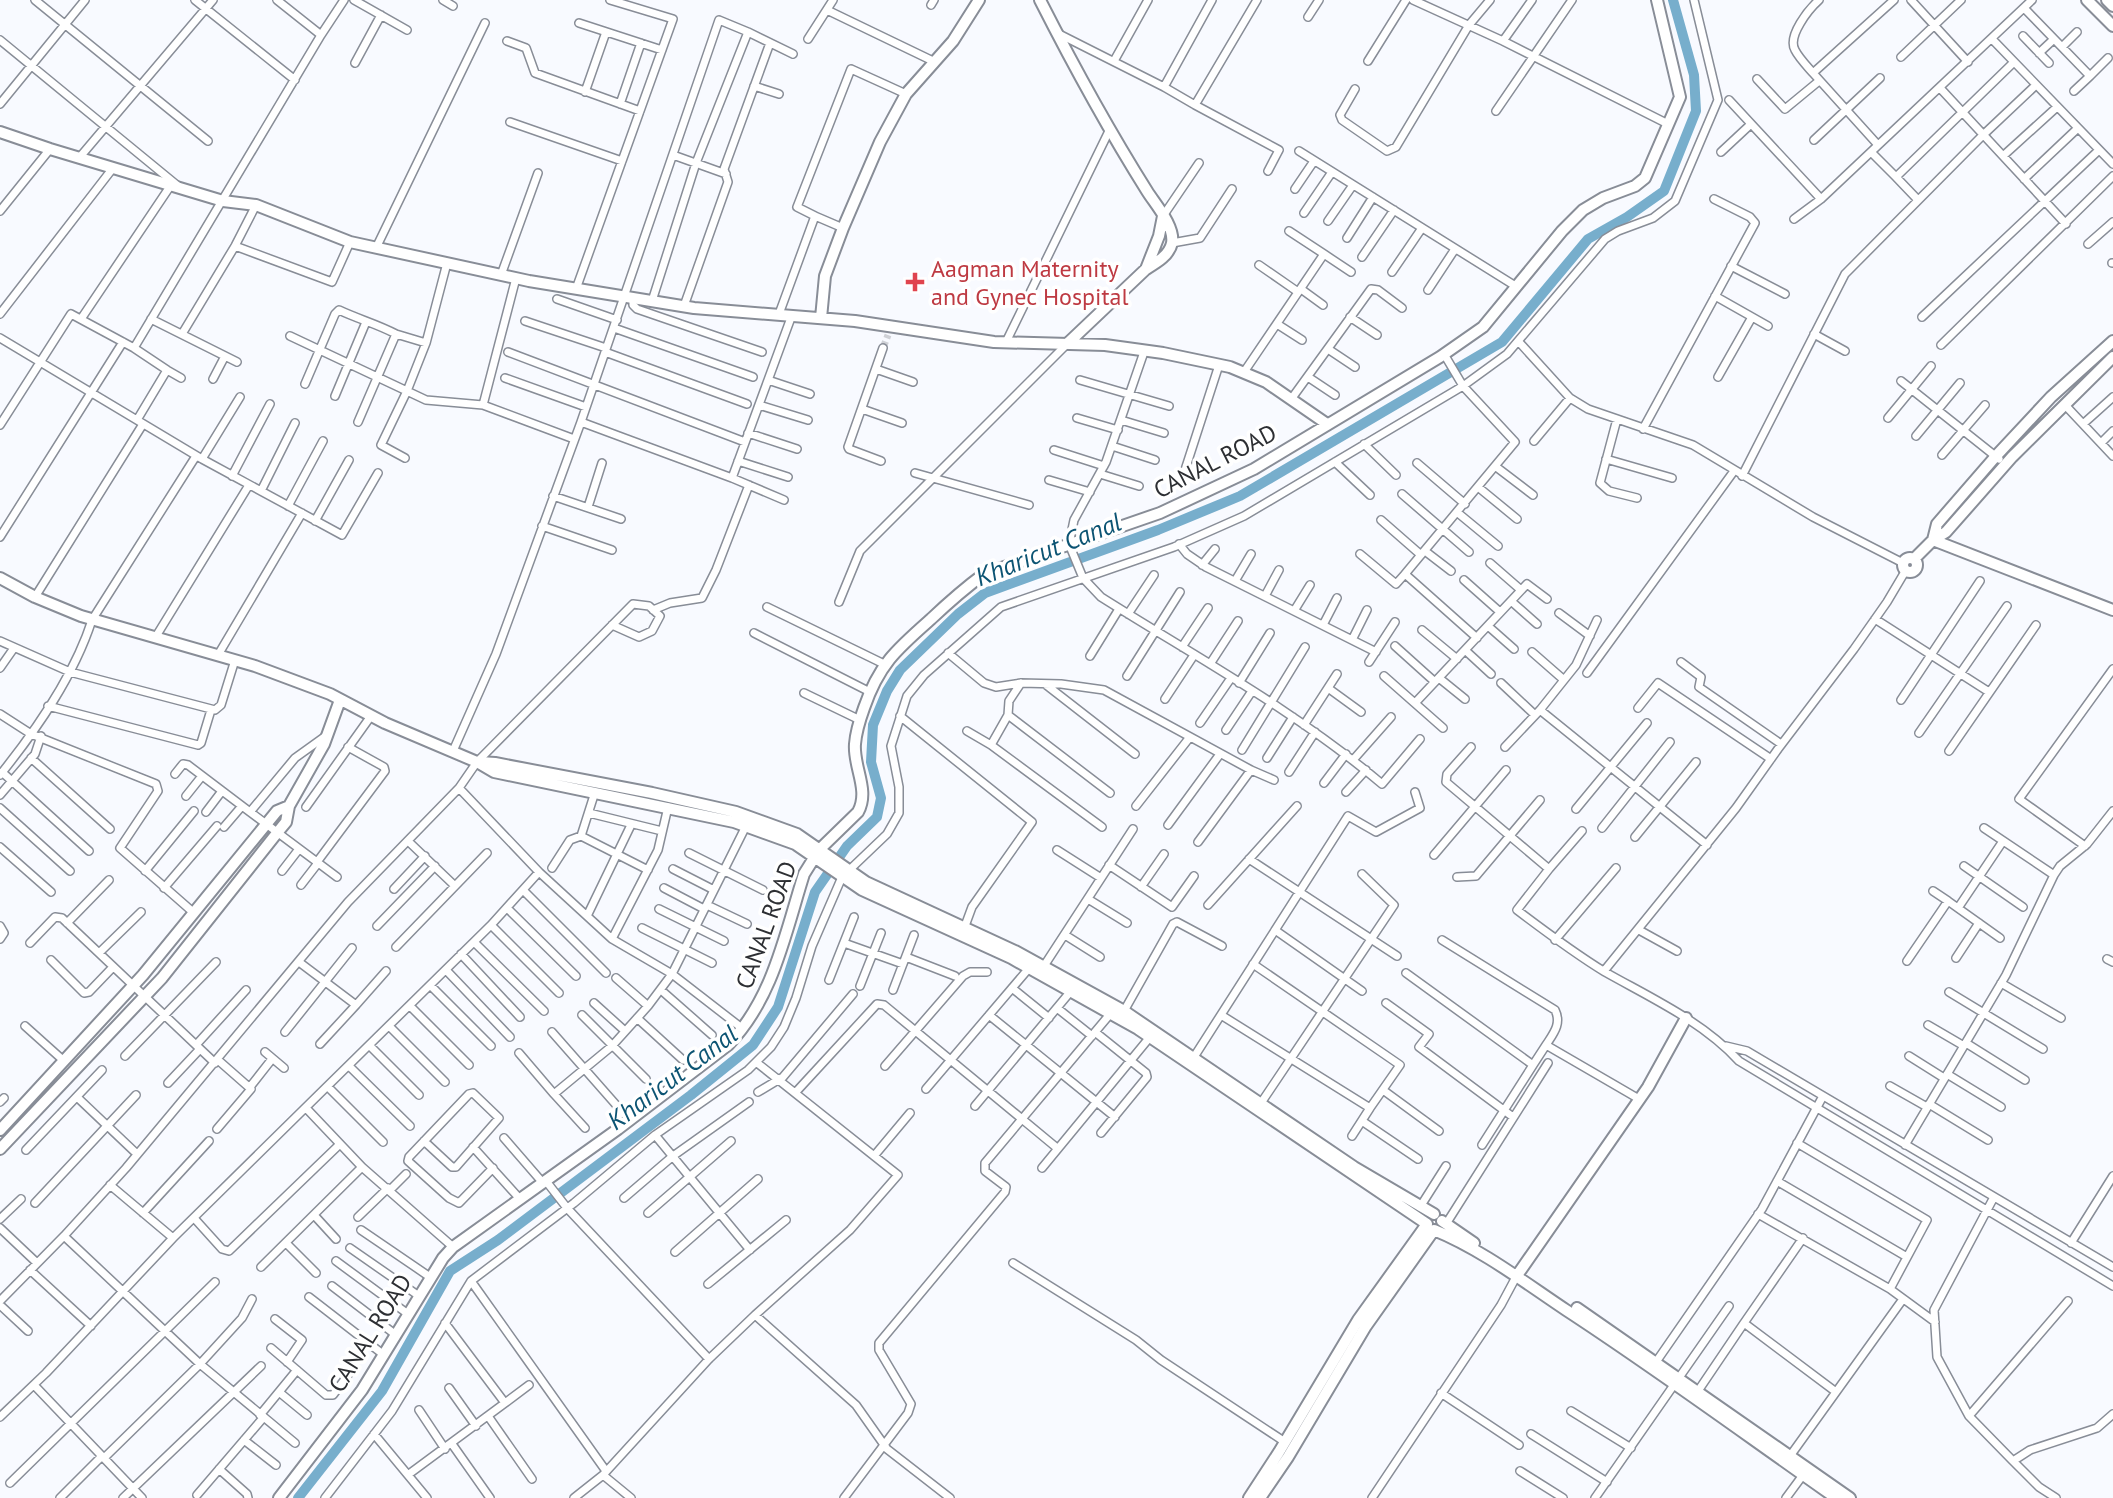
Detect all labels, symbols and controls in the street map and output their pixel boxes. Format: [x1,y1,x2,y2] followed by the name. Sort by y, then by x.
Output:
[931,253,1129,312] place label: Aagman Maternity and Gynec Hospital
[905,272,925,292] marker: Aagman Maternity and Gynec Hospital
[1148,417,1282,505] street label: CANAL ROAD
[970,505,1126,593] water label: Kharicut Canal
[729,857,803,993] street label: CANAL ROAD
[600,1017,744,1137] water label: Kharicut Canal
[321,1268,419,1398] street label: CANAL ROAD

